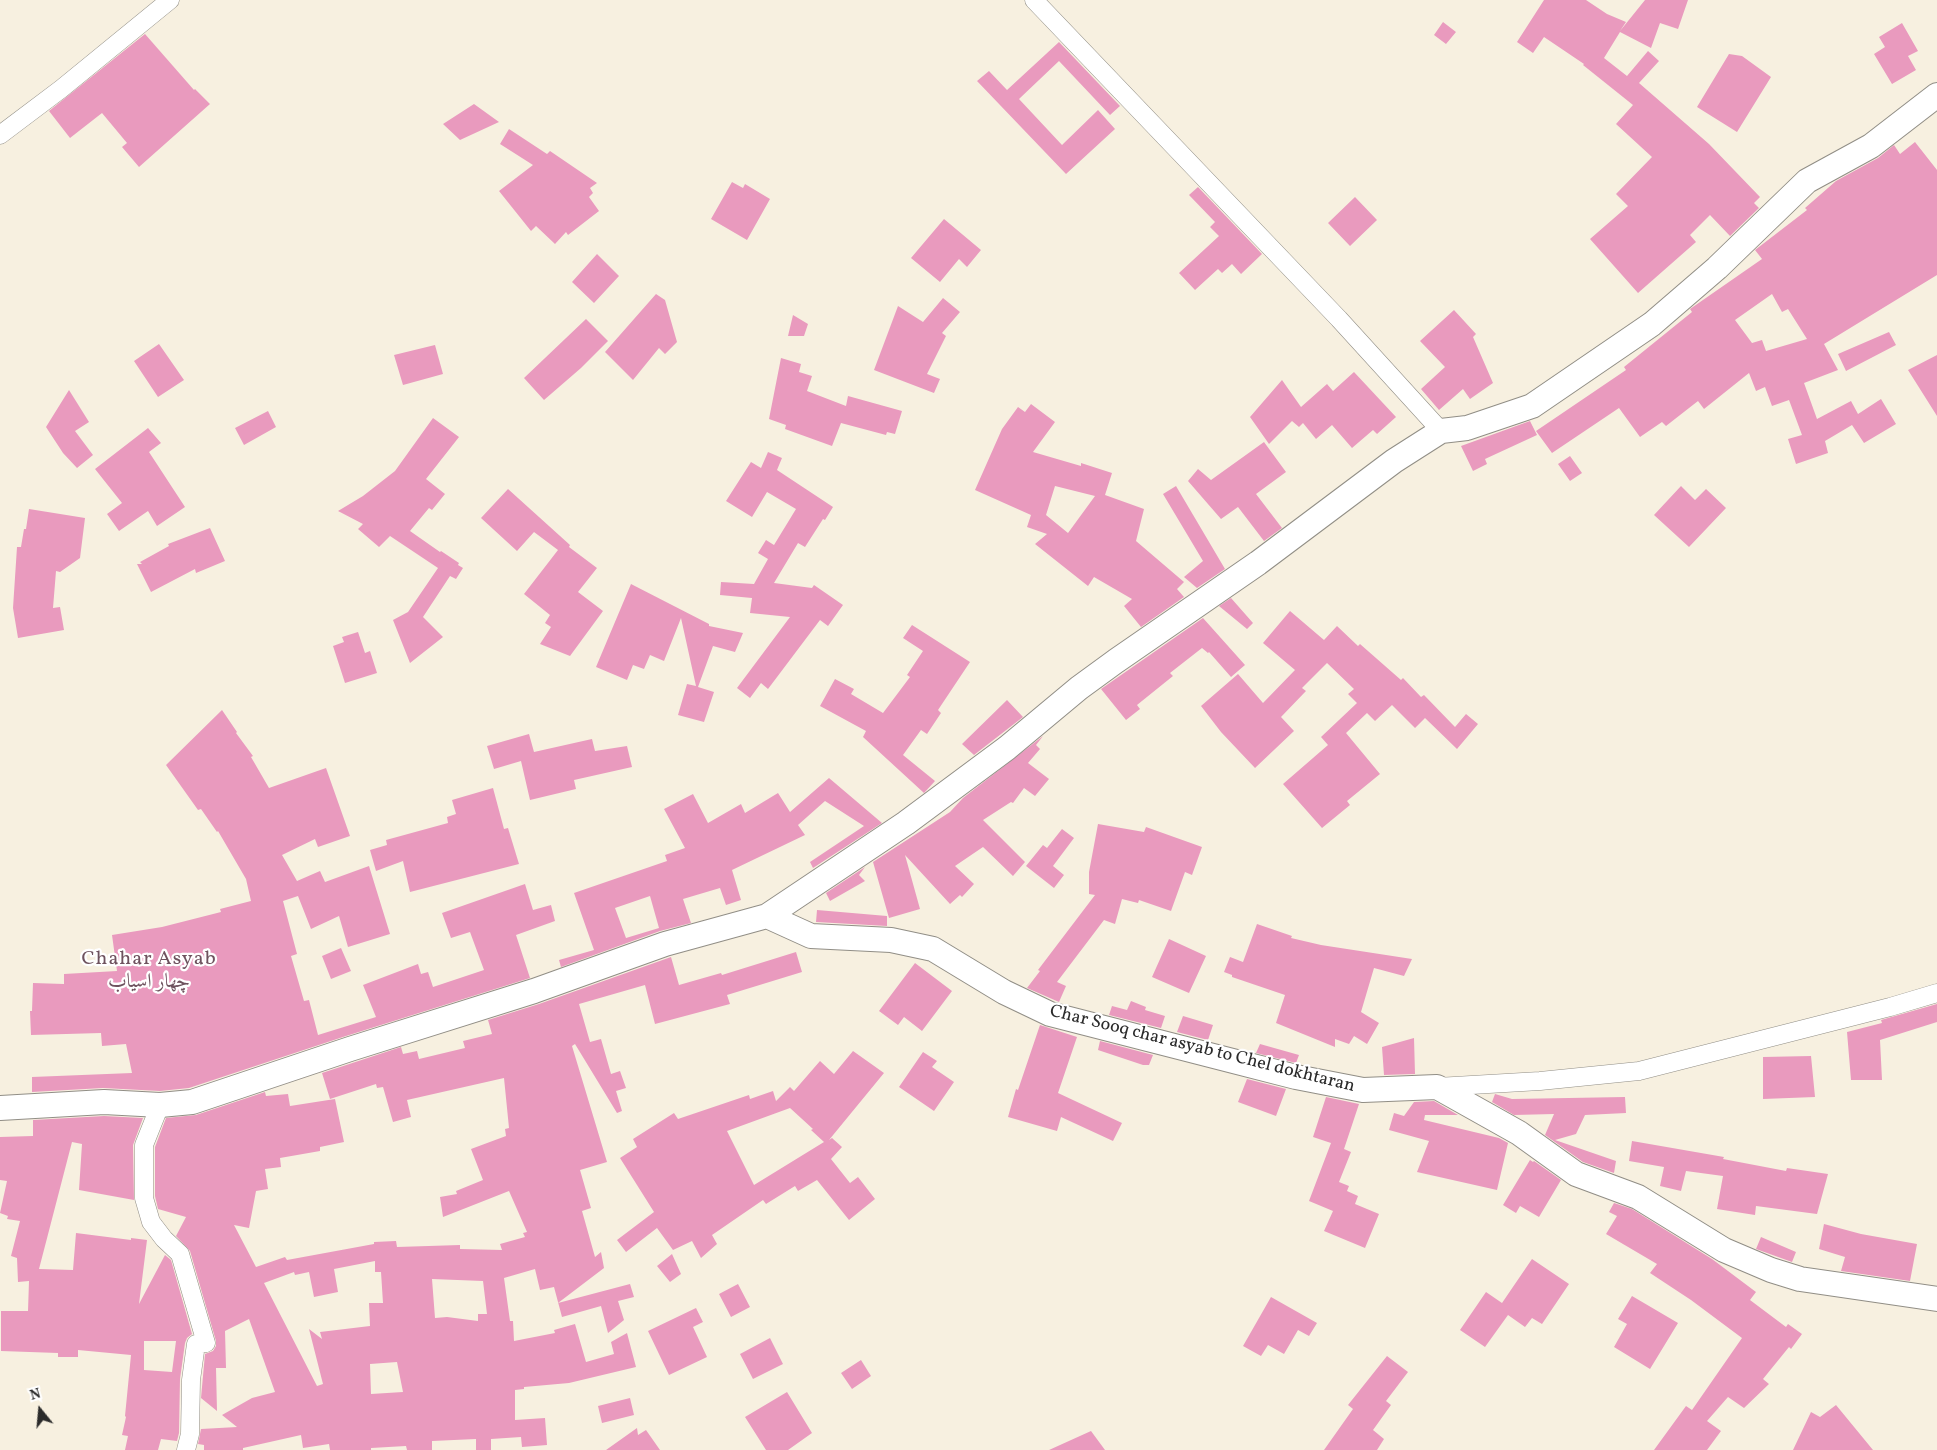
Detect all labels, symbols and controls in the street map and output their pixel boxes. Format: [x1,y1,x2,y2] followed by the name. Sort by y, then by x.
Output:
[80,948,218,995] district label: Chahar Asyab چهار اسیاب
[1047,1002,1357,1098] street label: Char Sooq char asyab to Chel dokhtaran
[15,1385,65,1435] north arrow
[28,1385,43,1406] text: N

